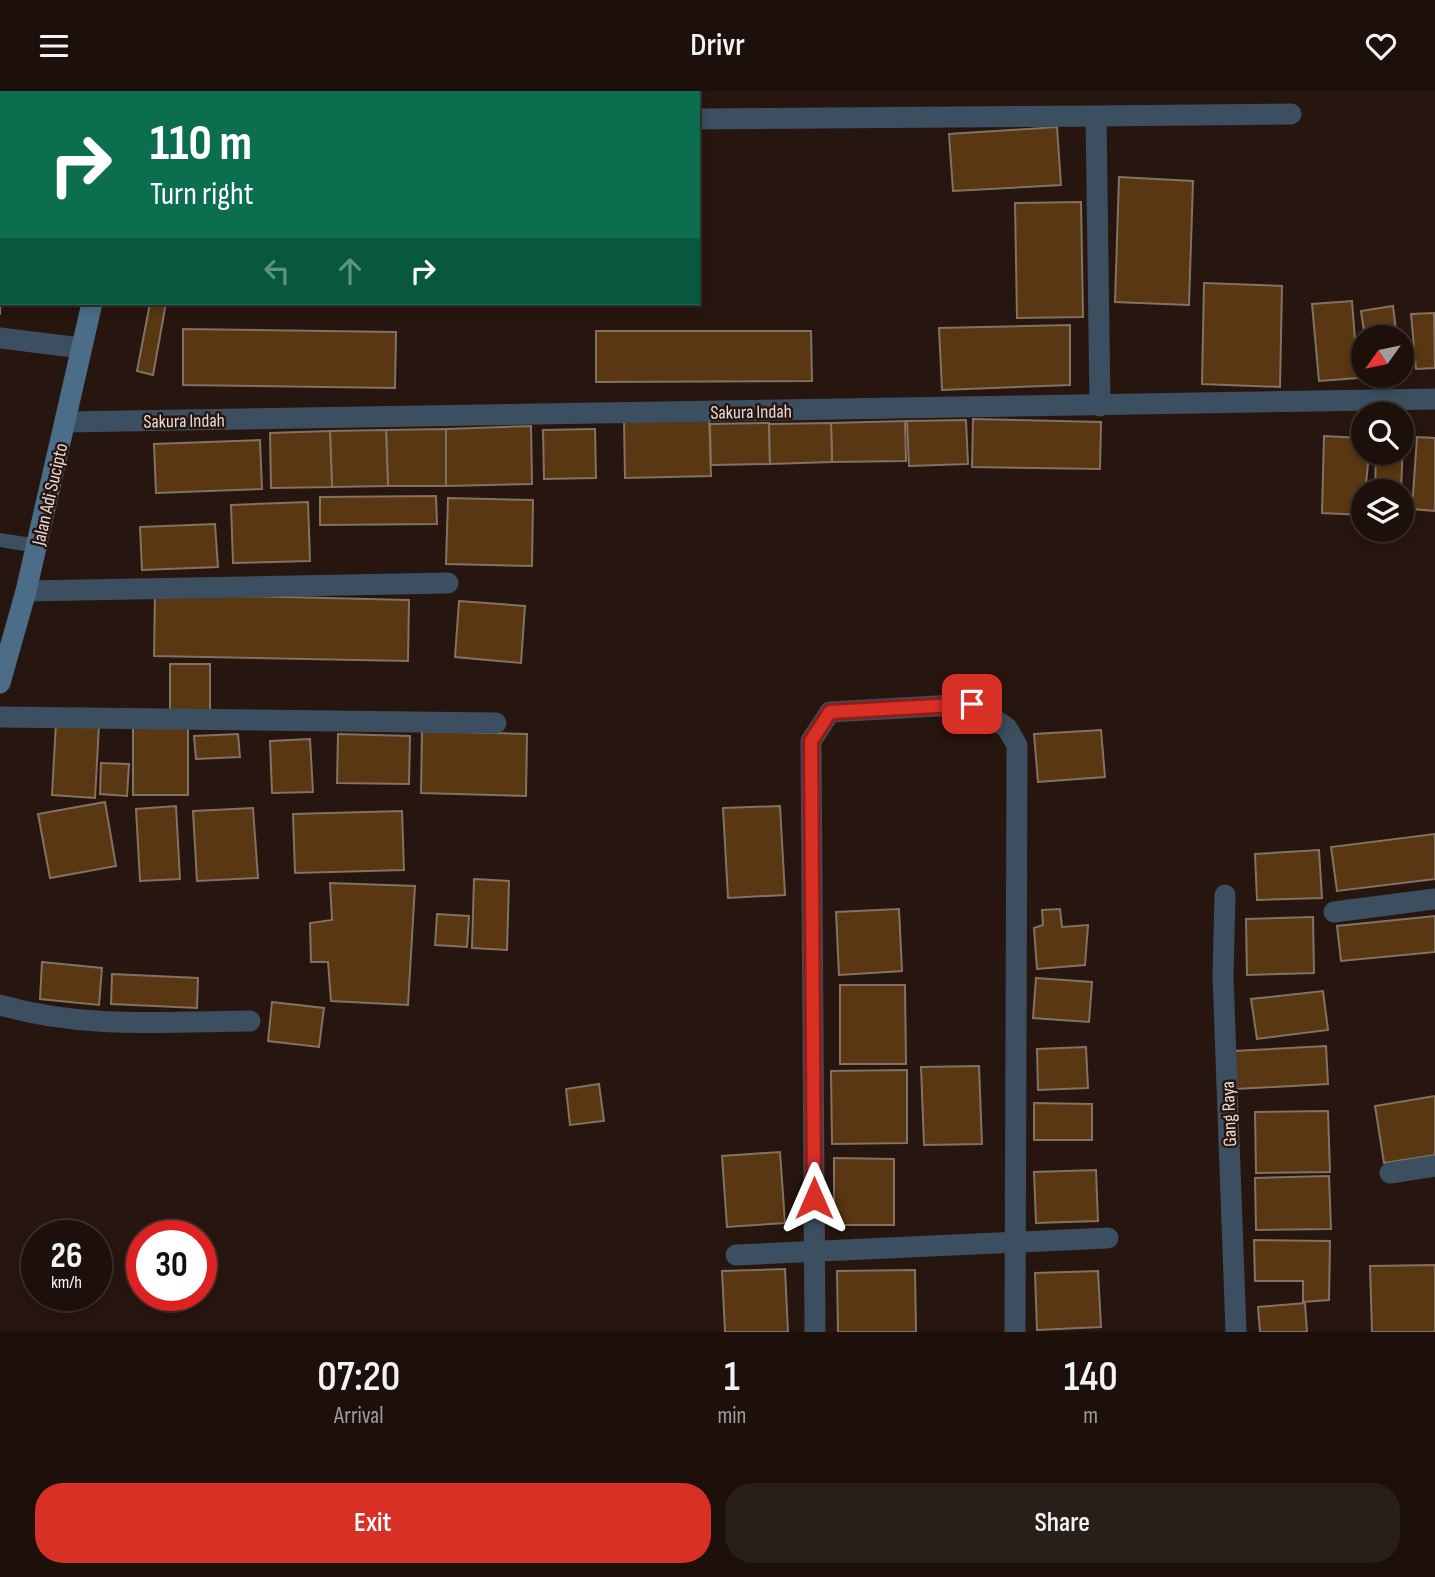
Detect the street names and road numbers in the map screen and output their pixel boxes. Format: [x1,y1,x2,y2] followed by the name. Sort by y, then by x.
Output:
[710,400,792,425] street label: Sakura Indah
[143,409,225,434] street label: Sakura Indah
[27,441,73,549] street label: Jalan Adi Sucipto
[1217,1081,1242,1147] street label: Gang Raya

